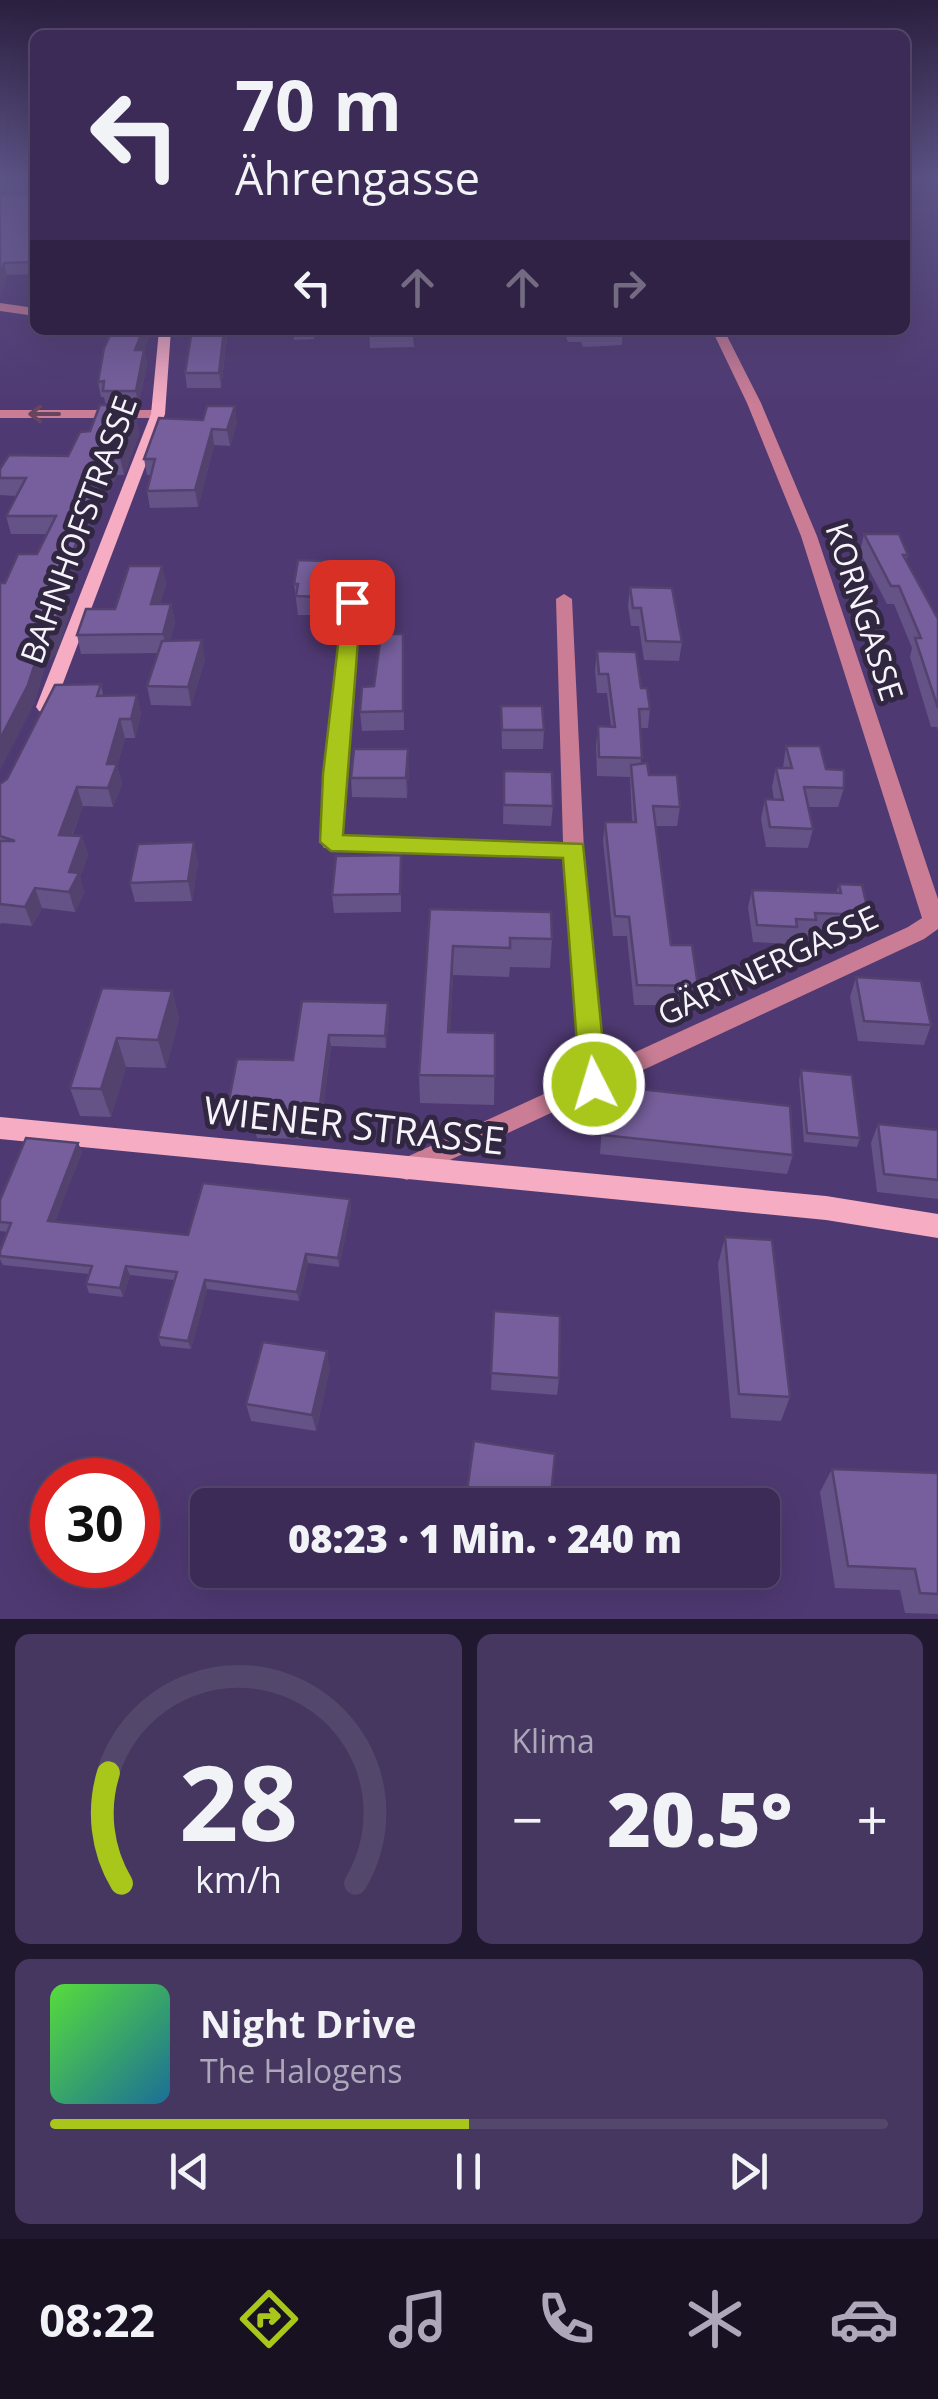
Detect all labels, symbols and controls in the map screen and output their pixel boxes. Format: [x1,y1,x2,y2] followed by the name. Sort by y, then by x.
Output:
[235,56,402,152] text: 70 m
[70,70,200,200] icon: left
[235,147,480,208] text: Ährengasse
[285,260,340,315] icon: left
[390,260,445,315] icon: ahead
[495,260,550,315] icon: ahead
[600,260,655,315] icon: right
[9,390,146,669] street label: BAHNHOFSTRASSE
[29,404,62,424] one-way arrow
[816,517,914,706] street label: KORNGASSE
[310,560,395,645] pin
[325,575,380,630] icon: arrive
[650,895,885,1035] street label: GÄRTNERGASSE
[542,1032,646,1136] position arrow
[201,1082,507,1166] street label: WIENER STRASSE
[30,1458,160,1588] speed limit sign: 30
[288,1512,682,1564] text: 08:23 · 1 Min. · 240 m
[512,1719,595,1762] text: Klima
[179,1730,298,1871] text: 28
[607,1767,792,1869] text: 20.5°
[512,1781,543,1856] text: −
[857,1781,888,1856] text: +
[195,1855,282,1903] text: km/h
[200,1997,416,2049] text: Night Drive
[200,2049,402,2092] text: The Halogens
[162,2144,217,2199] icon: previous
[441,2144,496,2199] icon: pause
[721,2144,776,2199] icon: next
[234,2284,304,2354] icon: directions
[383,2284,453,2354] icon: music
[531,2284,601,2354] icon: phone
[680,2284,750,2354] icon: climate
[829,2284,899,2354] icon: car
[39,2289,155,2350] text: 08:22

